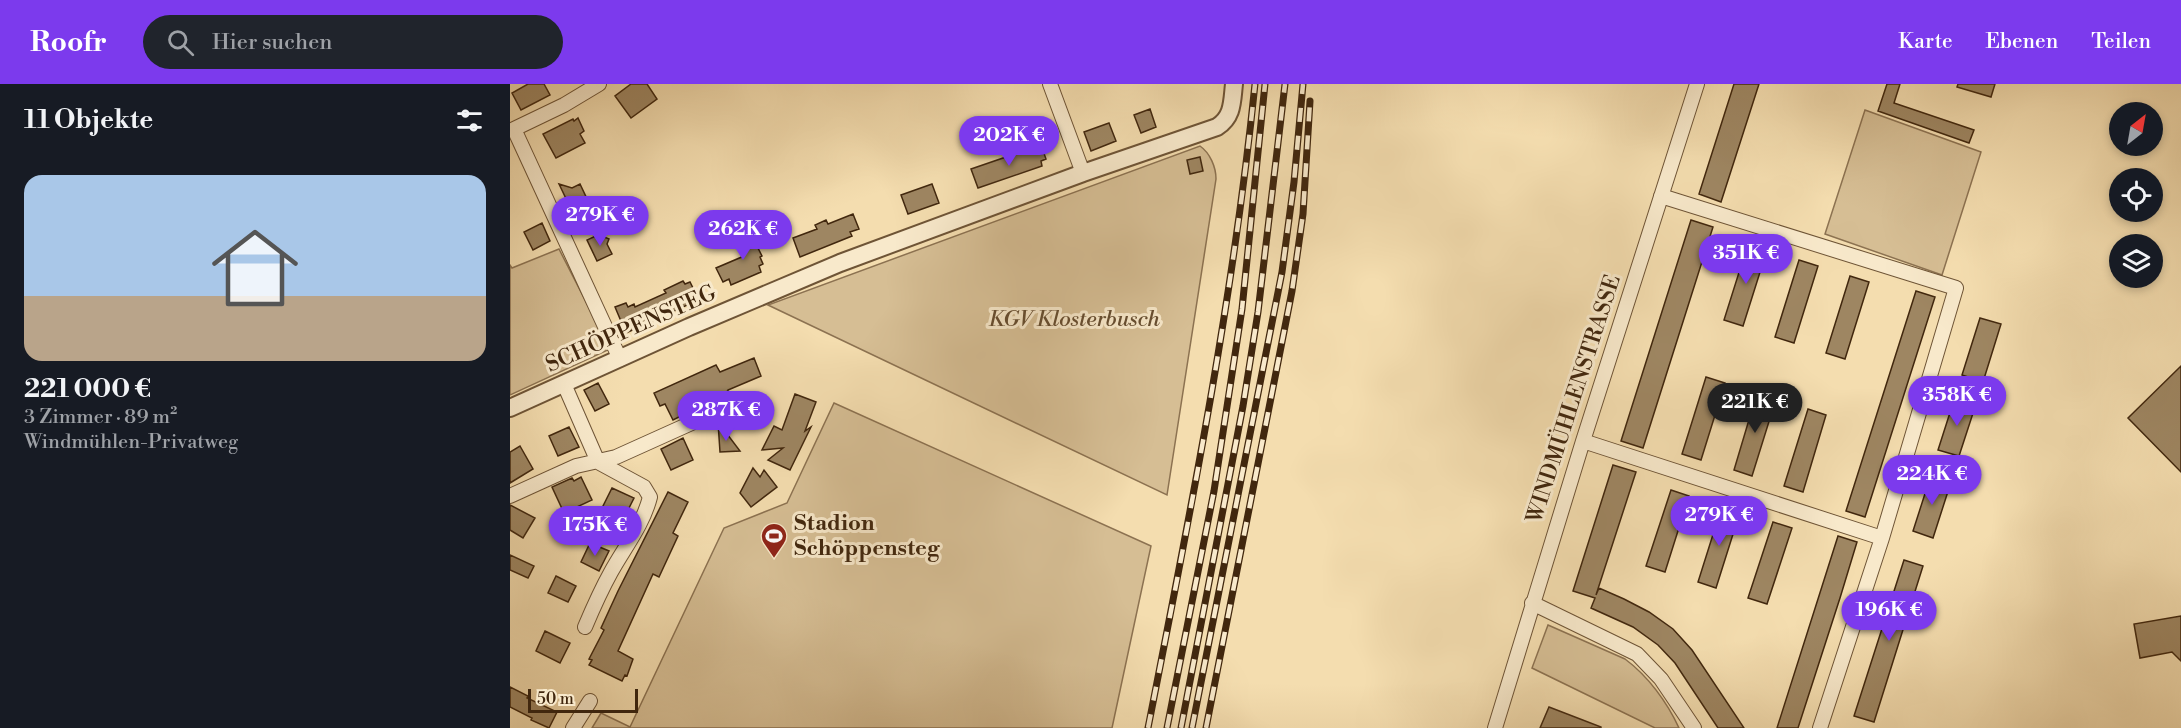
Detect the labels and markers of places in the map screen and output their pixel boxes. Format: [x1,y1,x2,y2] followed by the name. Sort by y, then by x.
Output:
[960,116,1058,167] pin: 202K €
[551,196,649,247] pin: 279K €
[694,210,792,261] pin: 262K €
[1697,234,1795,285] pin: 351K €
[1908,376,2006,427] pin: 358K €
[1706,383,1804,434] pin: 221K €
[677,391,775,442] pin: 287K €
[1883,455,1981,506] pin: 224K €
[1670,496,1768,547] pin: 279K €
[546,506,644,557] pin: 175K €
[794,510,940,562] place label: Stadion Schöppensteg
[759,521,789,559] sports icon: Stadion Schöppensteg
[1840,591,1938,642] pin: 196K €

